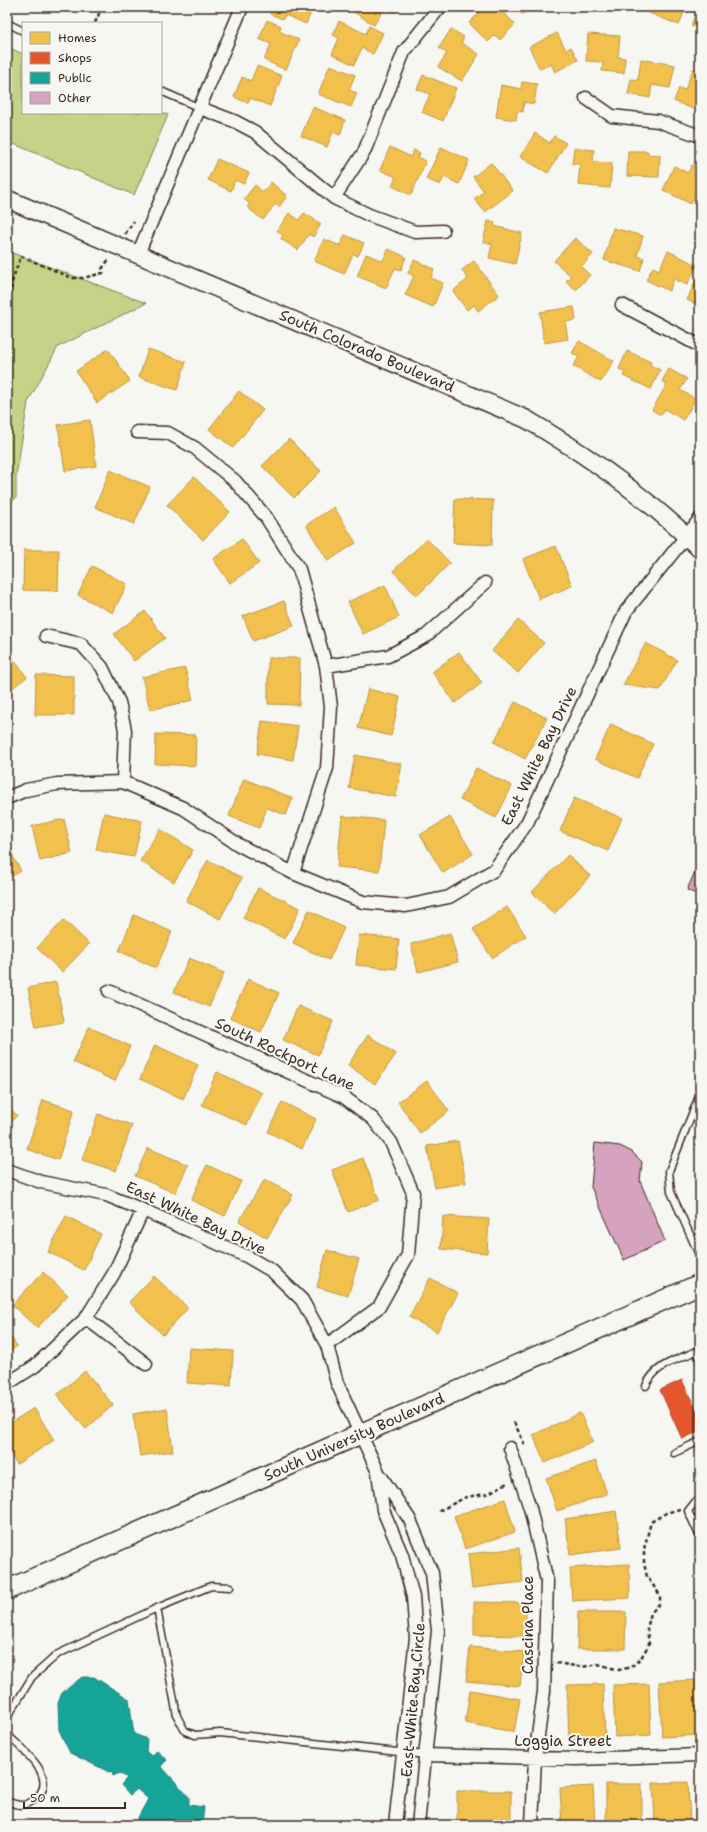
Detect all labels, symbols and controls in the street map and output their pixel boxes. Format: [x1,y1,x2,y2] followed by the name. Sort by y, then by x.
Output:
[22,22,162,114] legend
[58,30,97,46] text: Homes
[58,50,92,66] text: Shops
[58,70,92,86] text: Public
[58,90,92,106] text: Other
[276,305,458,397] street label: South Colorado Boulevard
[497,683,581,829] street label: East White Bay Drive
[212,1013,358,1095] street label: South Rockport Lane
[123,1177,269,1259] street label: East White Bay Drive
[261,1388,448,1486] street label: South University Boulevard
[518,1576,538,1674] street label: Cascina Place
[396,1622,430,1778] street label: East White Bay Circle
[514,1731,612,1751] street label: Loggia Street
[24,1784,125,1810] scale bar
[30,1790,60,1806] text: 50 m

